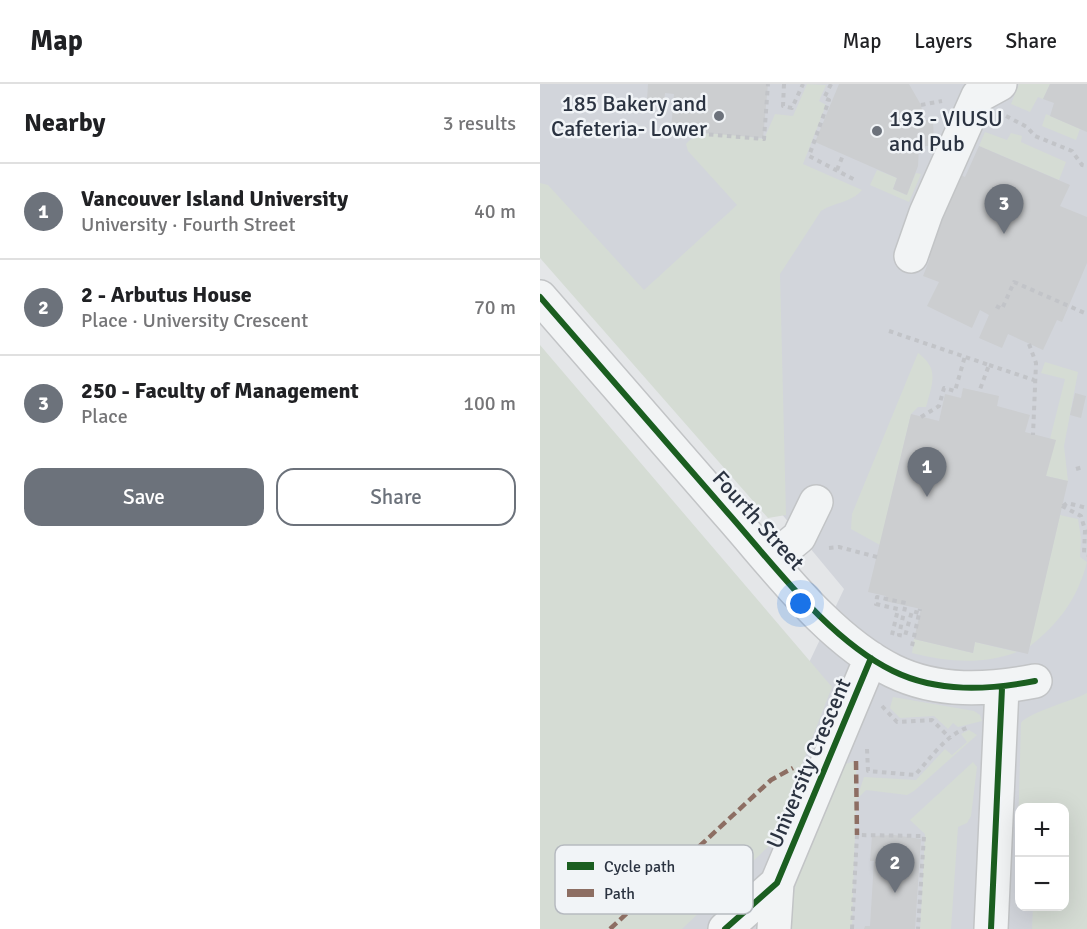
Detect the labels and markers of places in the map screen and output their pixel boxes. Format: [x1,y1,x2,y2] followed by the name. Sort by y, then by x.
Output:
[551,90,707,142] place label: 185 Bakery and Cafeteria- Lower
[889,105,1003,157] place label: 193 - VIUSU and Pub
[712,109,726,123] marker: 185 Bakery and Cafeteria- Lower
[870,124,884,138] marker: 193 - VIUSU and Pub
[984,184,1024,234] pin: 3
[908,448,946,497] pin: 1
[876,844,914,893] pin: 2

